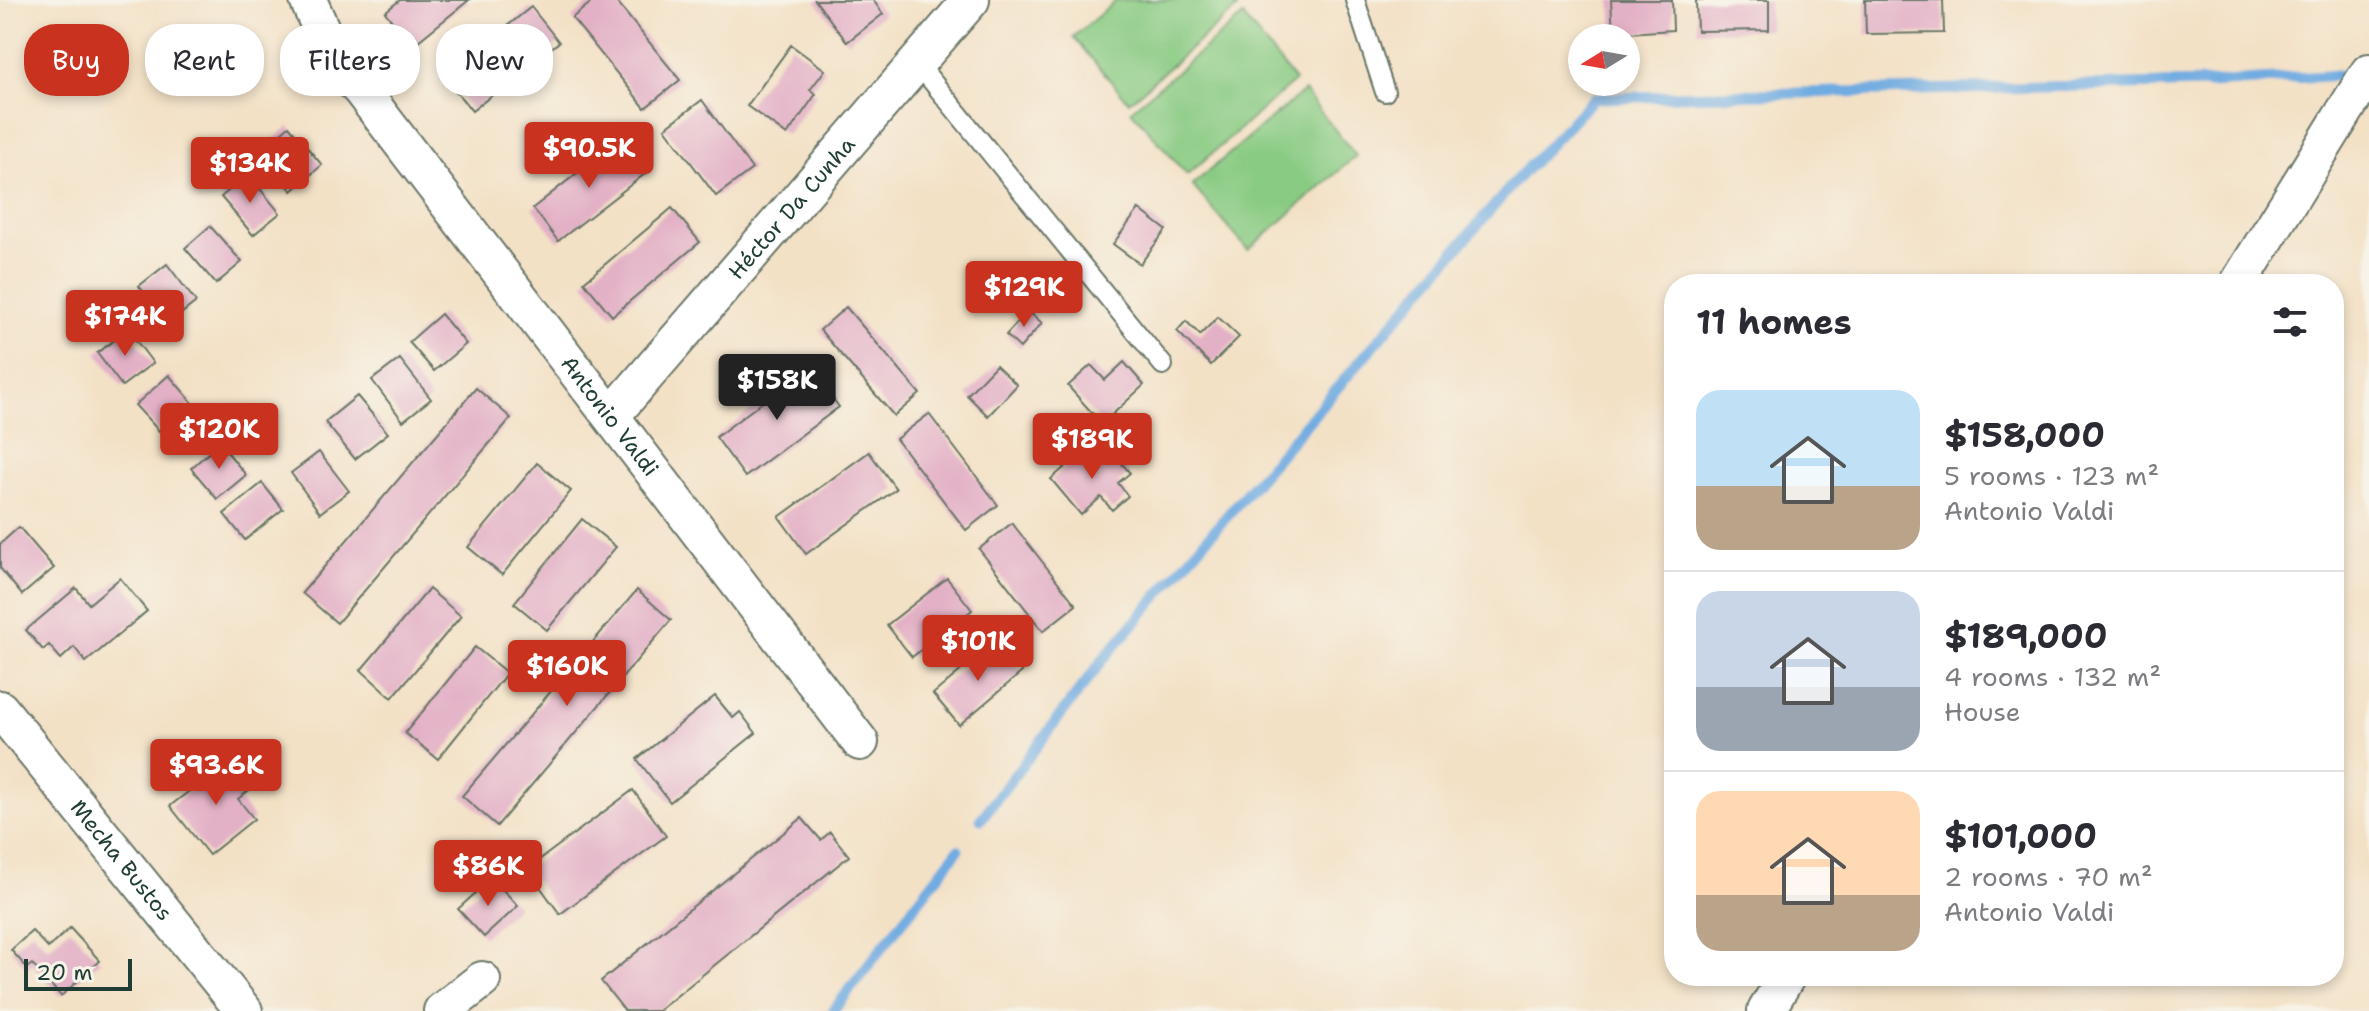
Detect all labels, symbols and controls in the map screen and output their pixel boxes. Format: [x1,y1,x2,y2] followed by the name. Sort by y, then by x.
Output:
[24,24,129,96] chip: Buy
[145,24,264,96] chip: Rent
[280,24,420,96] chip: Filters
[436,24,553,96] chip: New
[1568,24,1640,96] north arrow
[1568,24,1640,96] map controls
[524,122,654,190] pin: $90.5K
[542,130,636,165] text: $90.5K
[721,130,861,285] street label: Héctor Da Cunha
[194,137,306,205] pin: $134K
[209,145,291,180] text: $134K
[968,261,1080,329] pin: $129K
[984,269,1065,304] text: $129K
[69,290,181,358] pin: $174K
[84,298,166,333] text: $174K
[1696,299,1852,345] text: 11 homes
[2268,300,2312,344] icon: filters
[555,350,666,482] street label: Antonio Valdi
[721,354,833,422] pin: $158K
[737,362,817,397] text: $158K
[163,403,275,471] pin: $120K
[178,411,260,446] text: $120K
[1944,412,2105,458] text: $158,000
[1036,413,1148,481] pin: $189K
[1051,421,1133,456] text: $189K
[1760,422,1856,518] icon: home
[1944,458,2159,493] text: 5 rooms · 123 m²
[1944,493,2114,528] text: Antonio Valdi
[1944,613,2108,659] text: $189,000
[922,615,1034,683] pin: $101K
[940,623,1016,658] text: $101K
[1760,623,1856,719] icon: home
[511,640,623,708] pin: $160K
[526,648,608,683] text: $160K
[1944,659,2161,694] text: 4 rooms · 132 m²
[1944,694,2020,729] text: House
[151,739,281,807] pin: $93.6K
[168,747,264,782] text: $93.6K
[64,793,179,926] street label: Mecha Bustos
[1944,813,2097,859] text: $101,000
[1760,823,1856,919] icon: home
[441,840,535,908] pin: $86K
[452,848,524,883] text: $86K
[1944,859,2153,894] text: 2 rooms · 70 m²
[1944,894,2114,929] text: Antonio Valdi
[24,955,132,991] scale bar
[36,958,93,987] text: 20 m

